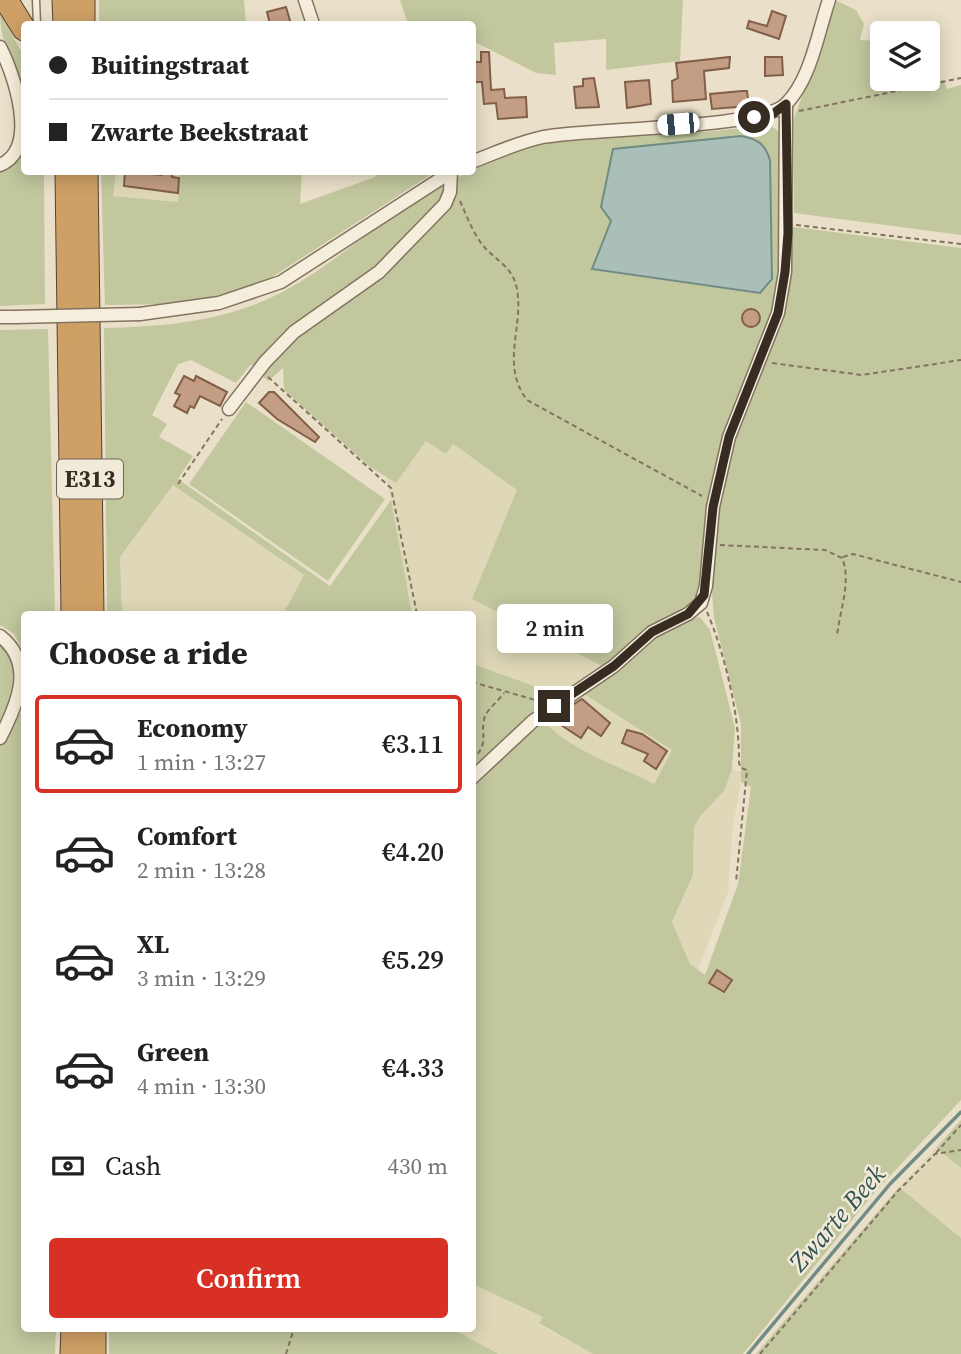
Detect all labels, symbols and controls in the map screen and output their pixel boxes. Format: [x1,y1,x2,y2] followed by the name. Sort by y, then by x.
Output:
[870,21,940,91] map controls
[870,21,940,91] button: layers
[91,47,249,83] text: Buitingstraat
[738,101,770,133] route start
[657,112,700,136] car
[91,114,308,150] text: Zwarte Beekstraat
[57,460,123,499] road number: E313
[496,604,612,654] callout: 2 min
[525,612,585,644] text: 2 min
[49,631,248,675] text: Choose a ride
[538,690,570,722] route end
[137,710,248,746] text: Economy
[53,713,116,776] icon: car
[382,726,444,762] text: €3.11
[137,746,266,778] text: 1 min · 13:27
[137,818,237,854] text: Comfort
[53,821,116,884] icon: car
[382,834,444,870] text: €4.20
[137,854,266,886] text: 2 min · 13:28
[137,926,169,962] text: XL
[53,929,116,992] icon: car
[382,942,444,978] text: €5.29
[137,962,266,994] text: 3 min · 13:29
[137,1034,209,1070] text: Green
[53,1037,116,1100] icon: car
[382,1050,444,1086] text: €4.33
[137,1070,266,1102] text: 4 min · 13:30
[49,1147,87,1185] icon: cash
[105,1148,161,1184] text: Cash
[387,1150,448,1182] text: 430 m
[780,1156,894,1280] water label: Zwarte Beek
[49,1238,448,1318] button: Confirm

